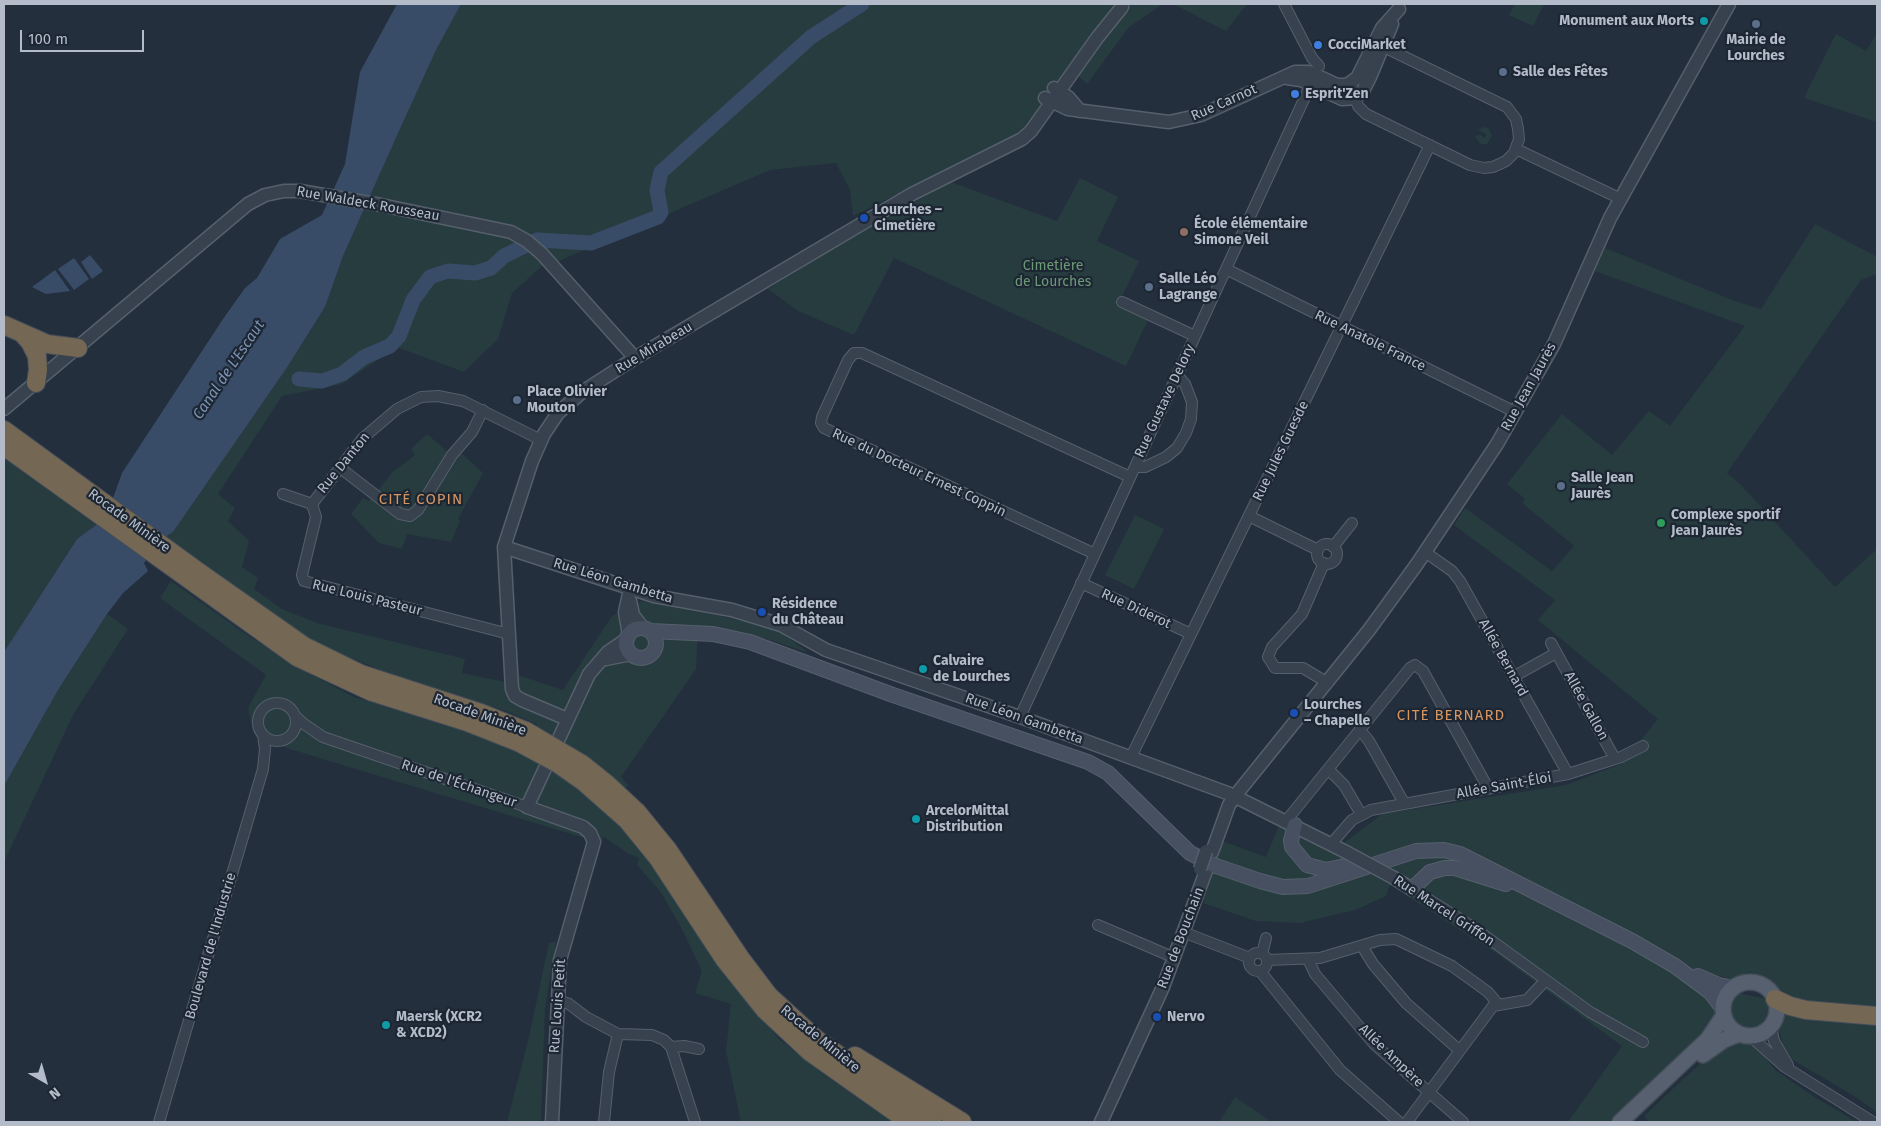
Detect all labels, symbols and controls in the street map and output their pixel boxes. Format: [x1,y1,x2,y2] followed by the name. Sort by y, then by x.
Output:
[1559,13,1694,29] place label: Monument aux Morts
[1698,15,1710,27] marker: Monument aux Morts
[1750,18,1762,30] marker: Mairie de Lourches
[22,20,146,52] scale bar
[28,30,68,48] text: 100 m
[1726,32,1786,64] place label: Mairie de Lourches
[1328,37,1406,53] place label: CocciMarket
[1312,39,1324,51] marker: CocciMarket
[1513,64,1608,80] place label: Salle des Fêtes
[1497,66,1509,78] marker: Salle des Fêtes
[1189,81,1259,125] street label: Rue Carnot
[1305,86,1368,102] place label: Esprit'Zen
[1289,88,1301,100] marker: Esprit'Zen
[295,183,441,225] street label: Rue Waldeck Rousseau
[874,202,942,234] place label: Lourches – Cimetière
[858,212,870,224] marker: Lourches – Cimetière
[1194,216,1308,248] place label: École élémentaire Simone Veil
[1178,226,1190,238] marker: École élémentaire Simone Veil
[1015,258,1091,290] park label: Cimetière de Lourches
[1159,271,1217,304] place label: Salle Léo Lagrange
[1143,281,1155,293] marker: Salle Léo Lagrange
[1312,307,1428,375] street label: Rue Anatole France
[189,317,269,423] water label: Canal de L'Escaut
[612,318,696,378] street label: Rue Mirabeau
[1498,340,1560,434] street label: Rue Jean Jaurès
[1131,342,1199,460] street label: Rue Gustave Delory
[527,384,607,417] place label: Place Olivier Mouton
[511,394,523,406] marker: Place Olivier Mouton
[1249,398,1313,504] street label: Rue Jules Guesde
[829,425,1009,521] street label: Rue du Docteur Ernest Coppin
[314,429,374,497] street label: Rue Danton
[1571,470,1634,502] place label: Salle Jean Jaurès
[1555,480,1567,492] marker: Salle Jean Jaurès
[85,486,173,556] street label: Rocade Minière
[378,491,464,509] district label: CITÉ COPIN
[1671,507,1780,540] place label: Complexe sportif Jean Jaurès
[1655,517,1667,529] marker: Complexe sportif Jean Jaurès
[551,555,675,607] street label: Rue Léon Gambetta
[310,576,424,620] street label: Rue Louis Pasteur
[1098,586,1174,632] street label: Rue Diderot
[772,596,844,628] place label: Résidence du Château
[756,606,768,618] marker: Résidence du Château
[1475,616,1531,700] street label: Allée Bernard
[933,653,1010,686] place label: Calvaire de Lourches
[917,663,929,675] marker: Calvaire de Lourches
[1560,669,1612,743] street label: Allée Gallon
[431,690,529,740] street label: Rocade Minière
[963,690,1085,748] street label: Rue Léon Gambetta
[1304,697,1370,730] place label: Lourches – Chapelle
[1288,707,1300,719] marker: Lourches – Chapelle
[1395,707,1507,725] district label: CITÉ BERNARD
[399,756,519,812] street label: Rue de l'Échangeur
[1455,769,1553,803] street label: Allée Saint-Éloi
[926,803,1009,836] place label: ArcelorMittal Distribution
[910,813,922,825] marker: ArcelorMittal Distribution
[182,871,240,1021] street label: Boulevard de l'Industrie
[1390,872,1498,950] street label: Rue Marcel Griffon
[1154,885,1208,991] street label: Rue de Bouchain
[546,958,570,1054] street label: Rue Louis Petit
[777,1002,863,1076] street label: Rocade Minière
[396,1009,482,1042] place label: Maersk (XCR2 & XCD2)
[1167,1009,1205,1025] place label: Nervo
[1151,1011,1163,1023] marker: Nervo
[380,1019,392,1031] marker: Maersk (XCR2 & XCD2)
[1355,1021,1427,1091] street label: Allée Ampère
[20,1056,70,1106] north arrow
[46,1084,63,1103] text: N

